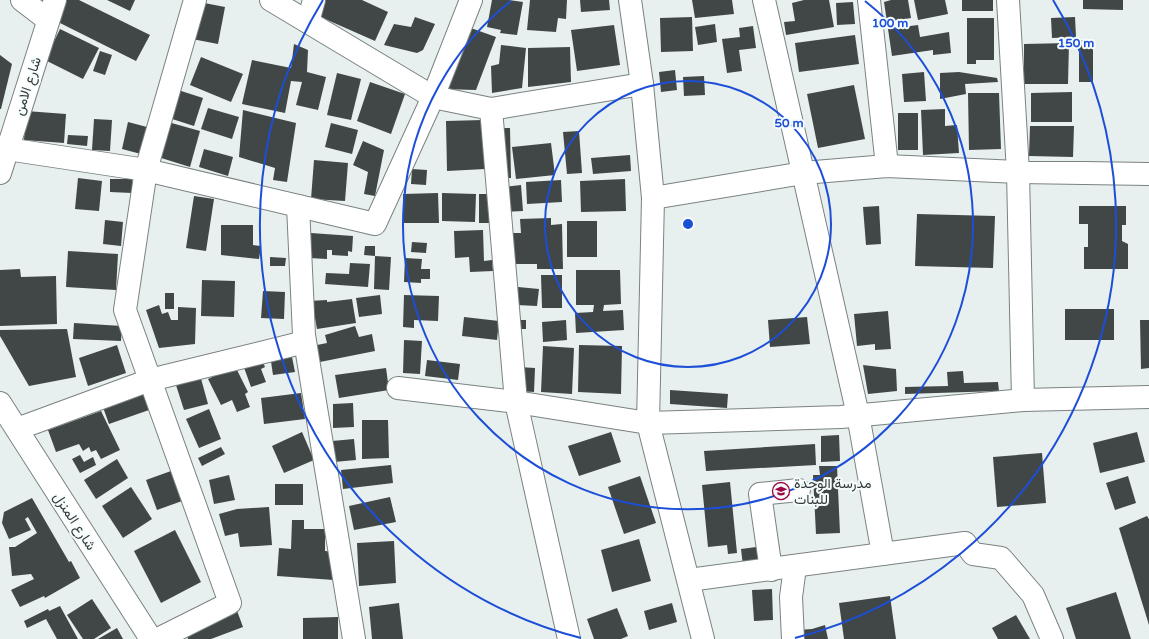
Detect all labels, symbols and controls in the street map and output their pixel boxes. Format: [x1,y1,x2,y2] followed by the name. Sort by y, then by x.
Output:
[872,16,908,30] text: 100 m
[1058,36,1094,50] text: 150 m
[10,55,47,118] street label: شارع الامن
[774,116,804,130] text: 50 m
[681,217,695,231] centre of rings
[794,475,871,508] place label: مدرسة الوحدة للبنات
[771,481,791,501] school or university icon: مدرسة الوحدة للبنات
[48,489,100,555] street label: شارع المنزل

